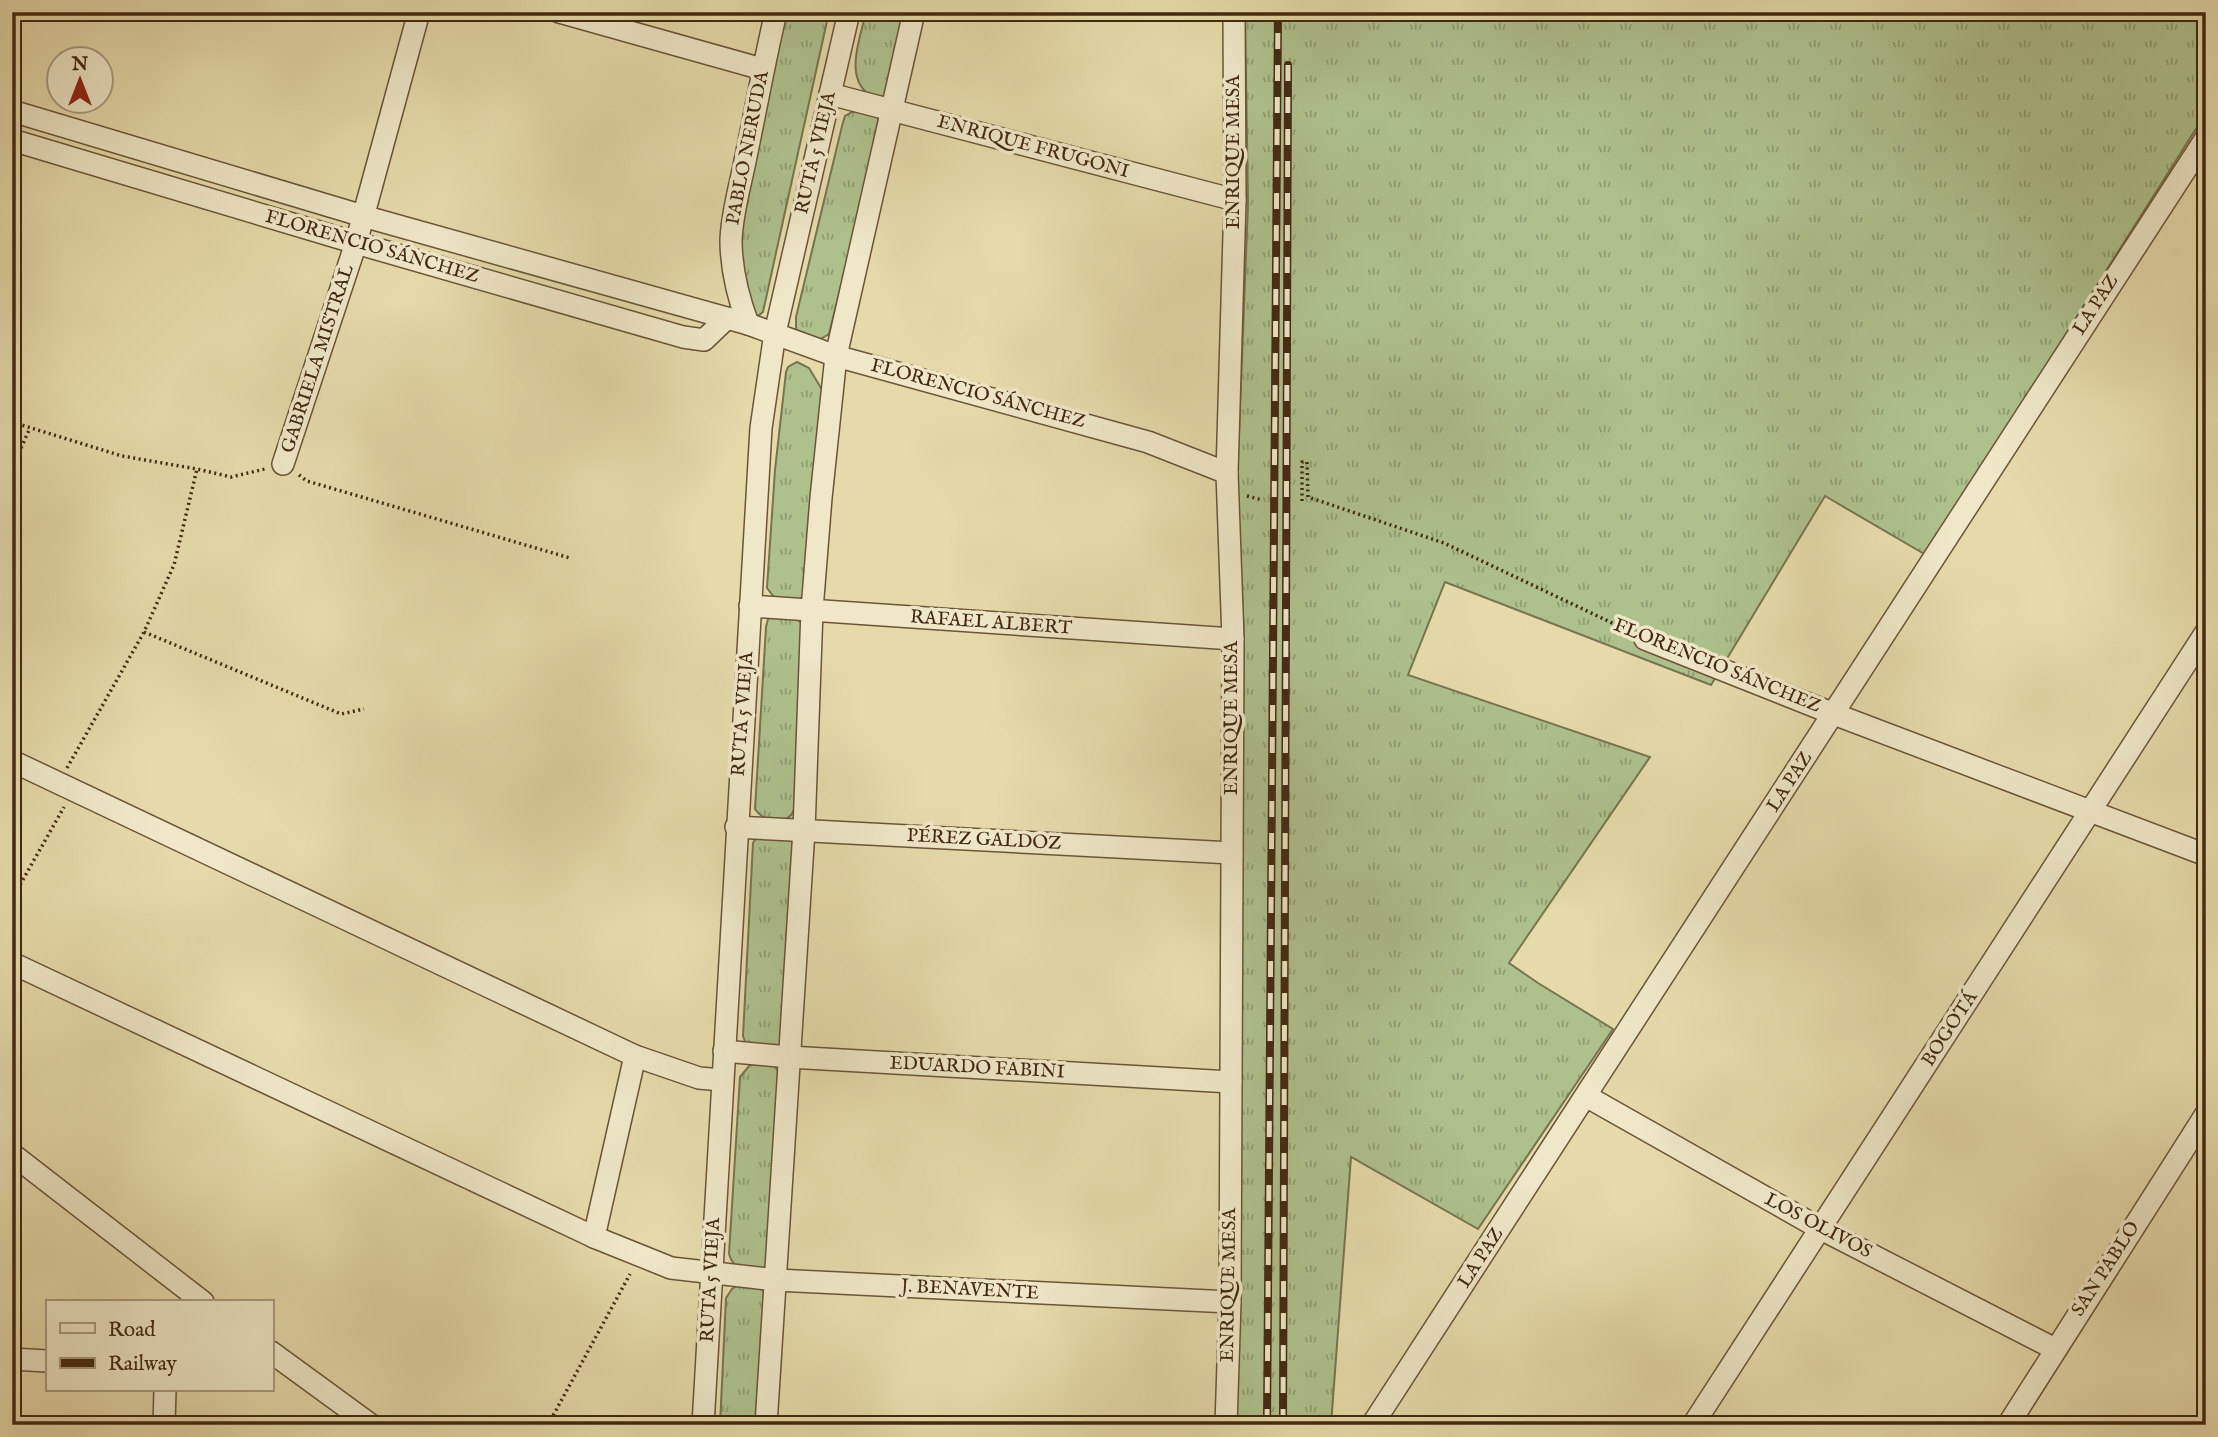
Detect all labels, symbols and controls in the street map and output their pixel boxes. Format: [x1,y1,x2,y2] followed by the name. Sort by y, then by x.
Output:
[46,46,116,116] north arrow
[71,53,89,77] text: N
[721,68,775,227] street label: PABLO NERUDA
[1222,74,1246,229] street label: ENRIQUE MESA
[790,88,842,217] street label: RUTA 5 VIEJA
[935,110,1131,184] street label: ENRIQUE FRUGONI
[262,204,482,289] street label: FLORENCIO SÁNCHEZ
[276,261,360,456] street label: GABRIELA MISTRAL
[2068,270,2124,340] street label: LA PAZ
[868,353,1088,434] street label: FLORENCIO SÁNCHEZ
[909,605,1073,641] street label: RAFAEL ALBERT
[1610,612,1825,719] street label: FLORENCIO SÁNCHEZ
[1220,640,1244,795] street label: ENRIQUE MESA
[727,650,759,777] street label: RUTA 5 VIEJA
[1762,747,1818,817] street label: LA PAZ
[906,823,1062,856] street label: PÉREZ GALDOZ
[1916,985,1984,1071] street label: BOGOTÁ
[889,1051,1065,1085] street label: EDUARDO FABINI
[1760,1188,1876,1264] street label: LOS OLIVOS
[1216,1207,1242,1362] street label: ENRIQUE MESA
[696,1216,726,1343] street label: RUTA 5 VIEJA
[2066,1217,2146,1321] street label: SAN PABLO
[1453,1223,1509,1293] street label: LA PAZ
[898,1274,1040,1306] street label: J. BENAVENTE
[46,1300,273,1392] legend
[108,1317,156,1344] text: Road
[108,1351,178,1378] text: Railway

